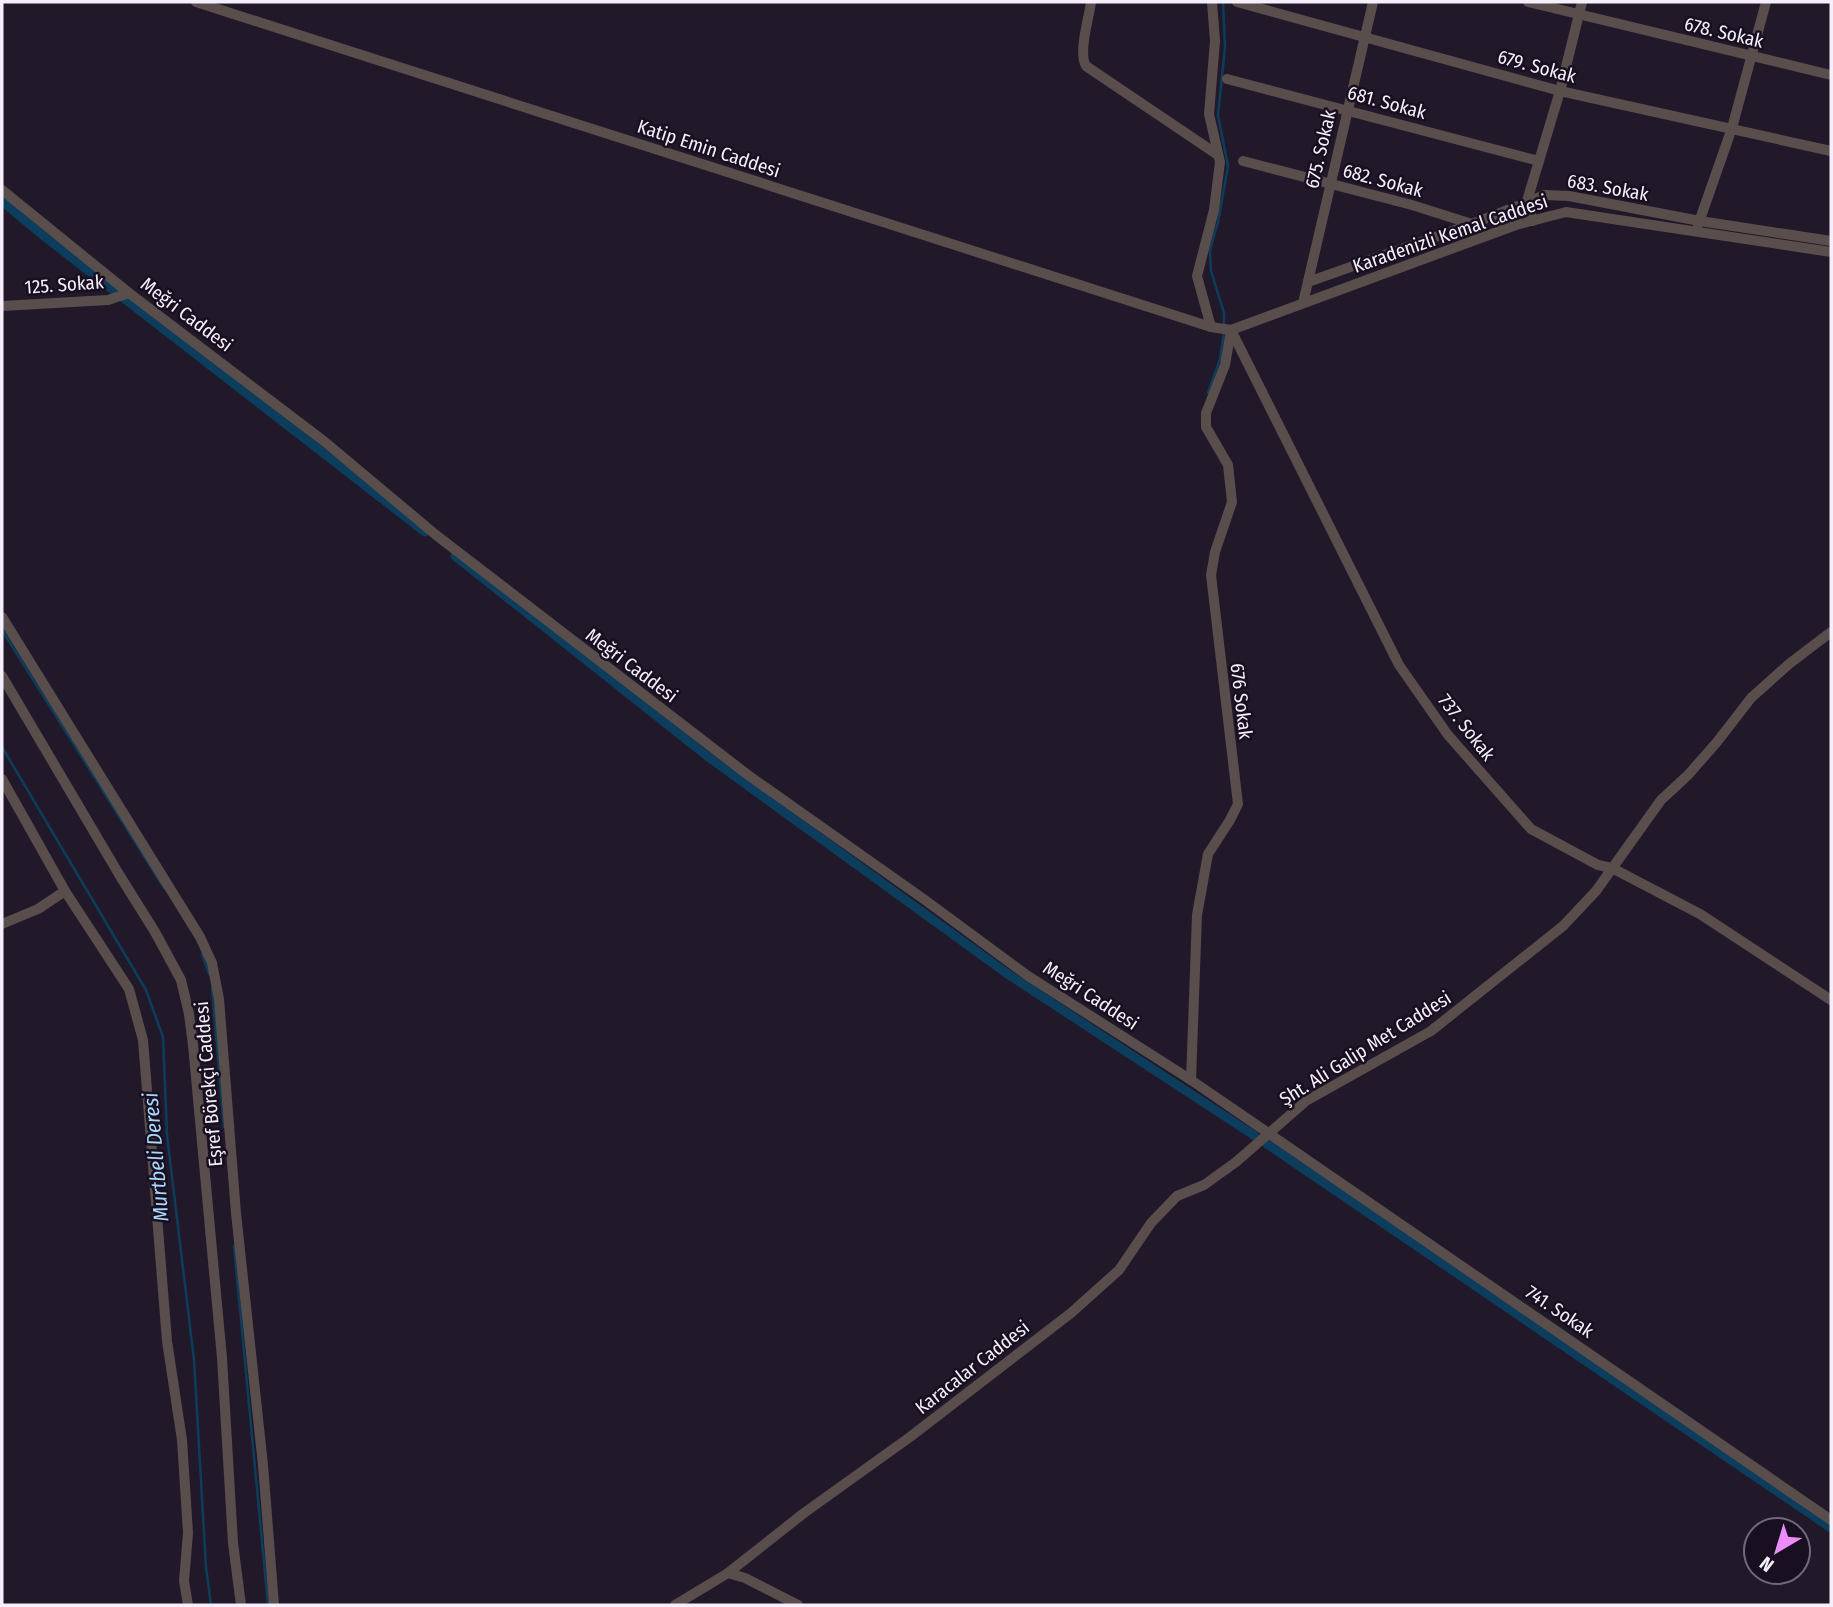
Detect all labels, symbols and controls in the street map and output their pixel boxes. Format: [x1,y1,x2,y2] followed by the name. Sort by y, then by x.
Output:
[1682,12,1766,53] street label: 678. Sokak
[1495,45,1579,88] street label: 679. Sokak
[1345,81,1429,124] street label: 681. Sokak
[1300,107,1341,191] street label: 675. Sokak
[635,115,783,182] street label: Katip Emin Caddesi
[1340,159,1425,202] street label: 682. Sokak
[1565,169,1650,206] street label: 683. Sokak
[1350,189,1551,278] street label: Karadenizli Kemal Caddesi
[24,270,104,299] street label: 125. Sokak
[136,272,237,356] street label: Meğri Caddesi
[581,623,682,707] street label: Meğri Caddesi
[1225,662,1258,740] street label: 676 Sokak
[1433,689,1500,765] street label: 737. Sokak
[1039,956,1143,1035] street label: Meğri Caddesi
[1275,986,1455,1111] street label: Şht. Ali Galip Met Caddesi
[190,1000,227,1168] street label: Eşref Börekçi Caddesi
[137,1091,175,1223] water label: Murtbeli Deresi
[1521,1280,1598,1343] street label: 741. Sokak
[911,1316,1034,1419] street label: Karacalar Caddesi
[1742,1516,1812,1586] north arrow
[1755,1551,1778,1577] text: N

